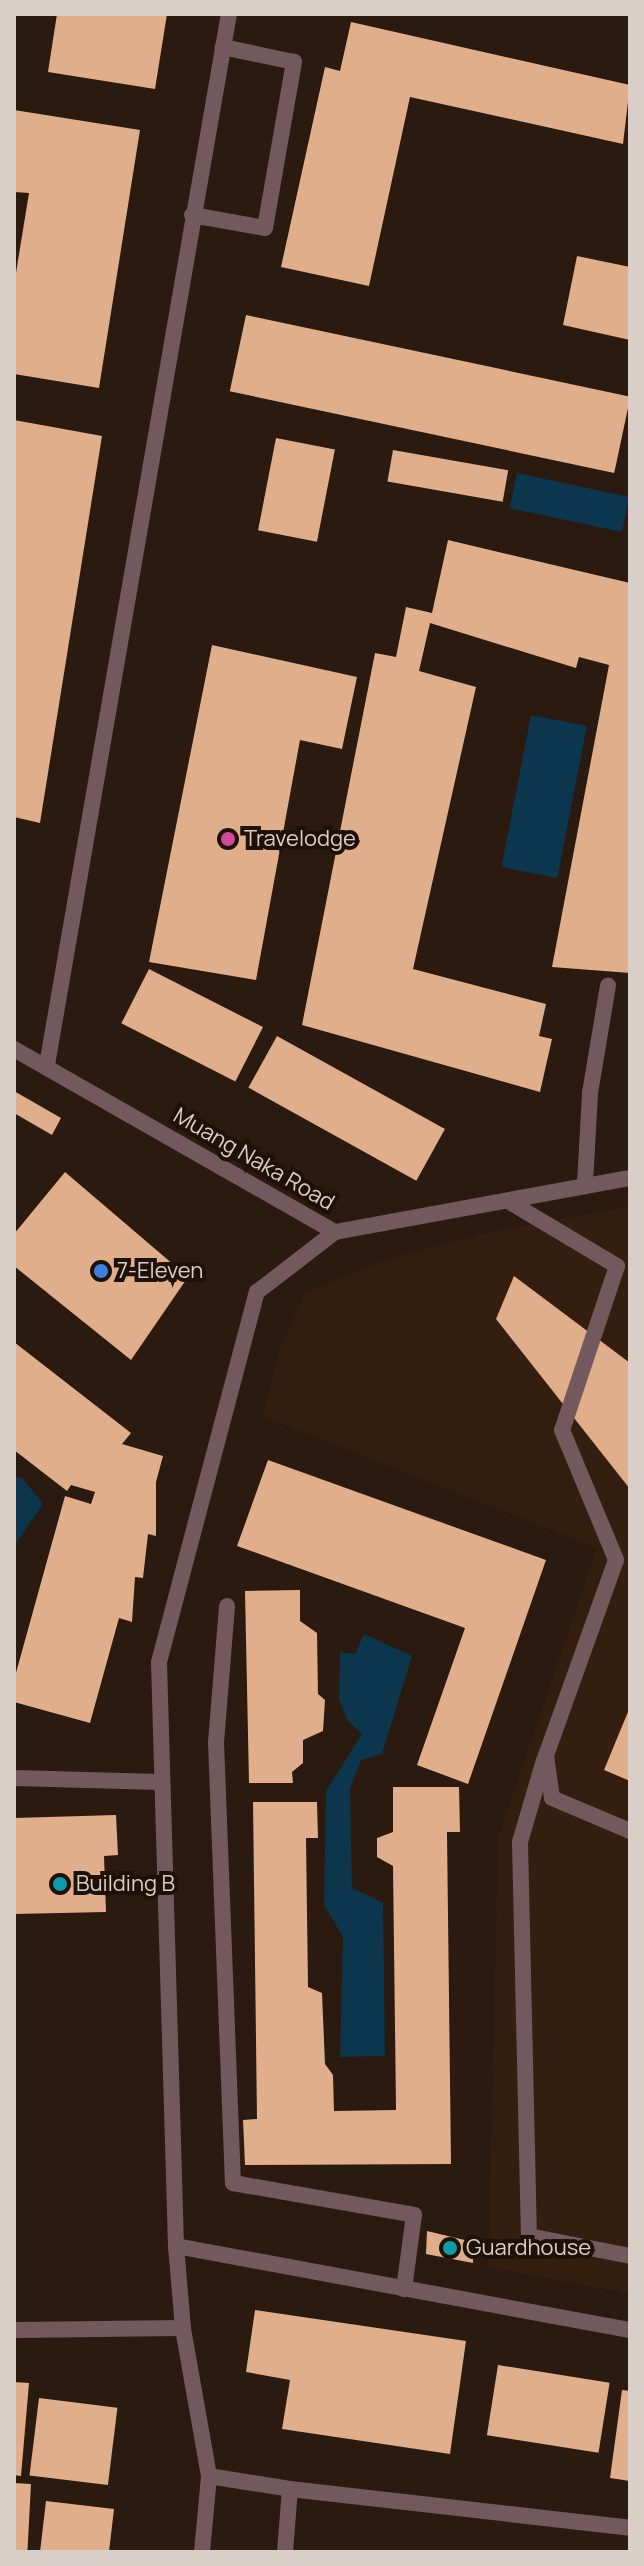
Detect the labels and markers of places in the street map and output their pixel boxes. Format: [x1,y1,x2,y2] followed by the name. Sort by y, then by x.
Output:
[244,826,356,852] place label: Travelodge
[219,830,237,848] marker: Travelodge
[117,1258,203,1284] place label: 7-Eleven
[92,1262,110,1280] marker: 7-Eleven
[76,1871,175,1897] place label: Building B
[51,1875,69,1893] marker: Building B
[466,2235,591,2261] place label: Guardhouse
[441,2239,459,2257] marker: Guardhouse

